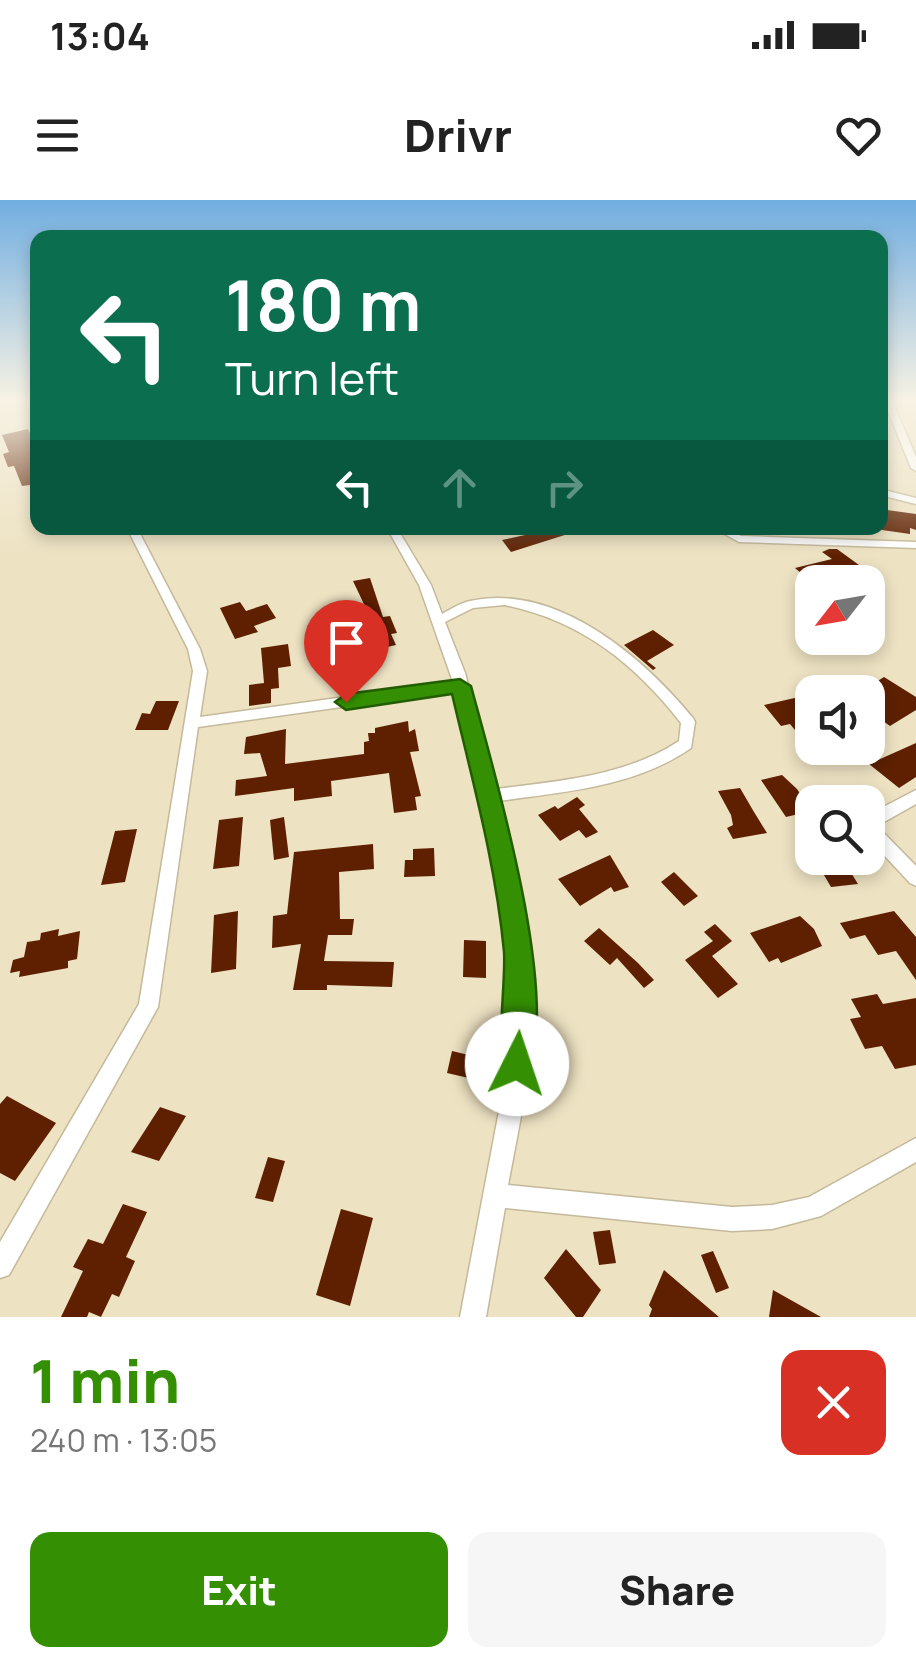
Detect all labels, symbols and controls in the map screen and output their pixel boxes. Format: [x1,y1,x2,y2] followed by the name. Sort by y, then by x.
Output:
[50,9,150,61] text: 13:04
[404,104,512,166] text: Drivr
[30,108,85,163] icon: menu
[831,108,886,163] icon: heart
[225,256,422,352] text: 180 m
[60,270,190,400] icon: left
[225,347,399,409] text: Turn left
[327,460,382,515] icon: left
[432,460,487,515] icon: ahead
[537,460,592,515] icon: right
[795,565,885,655] north arrow
[795,565,885,875] map controls
[304,600,389,703] pin
[319,615,374,670] icon: arrive
[795,675,885,765] button: sound
[795,785,885,875] button: search
[465,1012,569,1116] position arrow
[30,1339,180,1421] text: 1 min
[781,1350,886,1455] button: close
[30,1418,217,1462] text: 240 m · 13:05
[30,1532,448,1647] button: Exit
[468,1532,886,1647] button: Share

